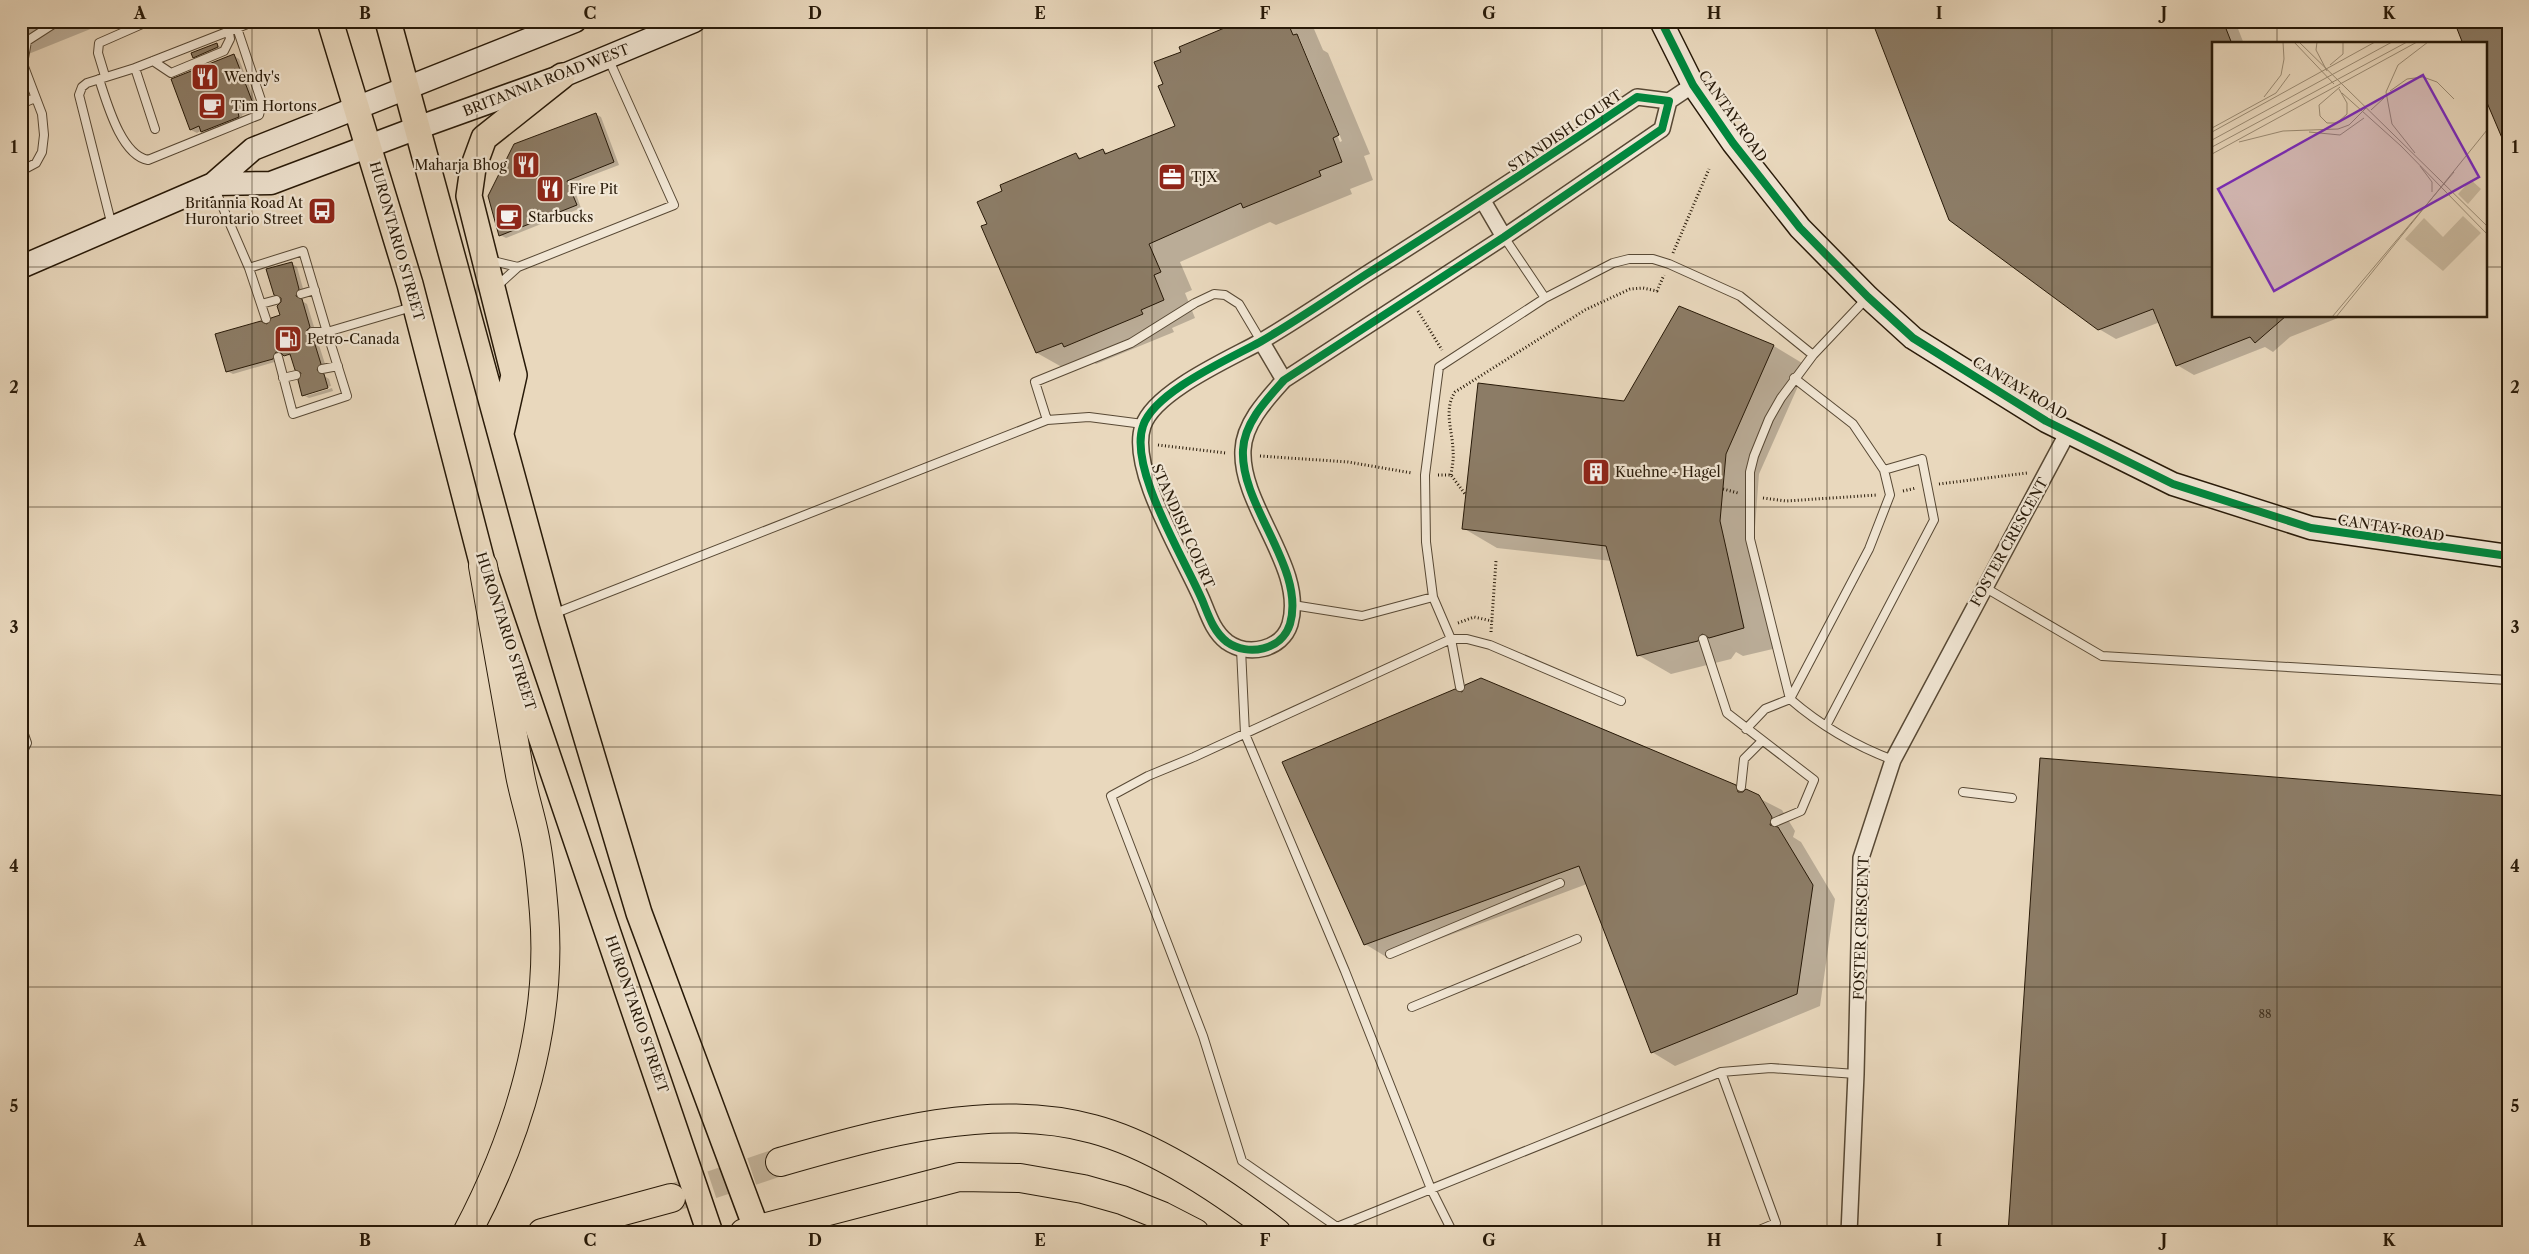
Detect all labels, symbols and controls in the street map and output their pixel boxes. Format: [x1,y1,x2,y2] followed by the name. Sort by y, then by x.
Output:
[133,3,147,23] text: A
[359,3,371,23] text: B
[584,3,596,23] text: C
[808,3,822,23] text: D
[1034,3,1046,23] text: E
[1260,3,1271,23] text: F
[1482,3,1496,23] text: G
[1707,3,1721,23] text: H
[1936,3,1943,23] text: I
[2158,3,2167,23] text: J
[2383,3,2397,23] text: K
[460,40,632,120] street label: BRITANNIA ROAD WEST
[2212,42,2486,318] inset map
[190,62,220,92] restaurant icon: Wendy's
[1695,67,1771,165] street label: CANTAY ROAD
[223,68,280,86] place label: Wendy's
[1504,86,1626,176] street label: STANDISH COURT
[197,91,227,121] cafe icon: Tim Hortons
[231,97,317,115] place label: Tim Hortons
[10,137,18,157] text: 1
[2511,137,2519,157] text: 1
[511,150,541,180] restaurant icon: Maharja Bhog
[414,156,508,174] place label: Maharja Bhog
[366,159,429,323] street label: HURONTARIO STREET
[1157,162,1187,192] office icon: TJX
[1191,168,1219,186] place label: TJX
[535,174,565,204] restaurant icon: Fire Pit
[569,180,618,198] place label: Fire Pit
[185,194,303,228] place label: Britannia Road At Hurontario Street
[307,196,337,226] bus stop icon: Britannia Road At Hurontario Street
[494,202,524,232] cafe icon: Starbucks
[528,208,593,226] place label: Starbucks
[273,324,303,354] fuel station icon: Petro-Canada
[307,330,400,348] place label: Petro-Canada
[1969,353,2071,423] street label: CANTAY ROAD
[9,377,19,397] text: 2
[2510,377,2520,397] text: 2
[1581,457,1611,487] building icon: Kuehne + Hagel
[1148,461,1219,591] street label: STANDISH COURT
[1615,463,1721,481] place label: Kuehne + Hagel
[1966,474,2052,609] street label: FOSTER CRESCENT
[2336,511,2446,545] street label: CANTAY ROAD
[472,550,540,713] street label: HURONTARIO STREET
[9,617,19,637] text: 3
[2510,617,2520,637] text: 3
[1849,855,1873,1000] street label: FOSTER CRESCENT
[9,856,19,876] text: 4
[2510,856,2520,876] text: 4
[602,933,673,1096] street label: HURONTARIO STREET
[2258,1007,2272,1021] house number: 88
[10,1096,19,1116] text: 5
[2511,1096,2520,1116] text: 5
[133,1230,147,1250] text: A
[359,1230,371,1250] text: B
[584,1230,596,1250] text: C
[808,1230,822,1250] text: D
[1034,1230,1046,1250] text: E
[1260,1230,1271,1250] text: F
[1482,1230,1496,1250] text: G
[1707,1230,1721,1250] text: H
[1936,1230,1943,1250] text: I
[2158,1230,2167,1250] text: J
[2383,1230,2397,1250] text: K

